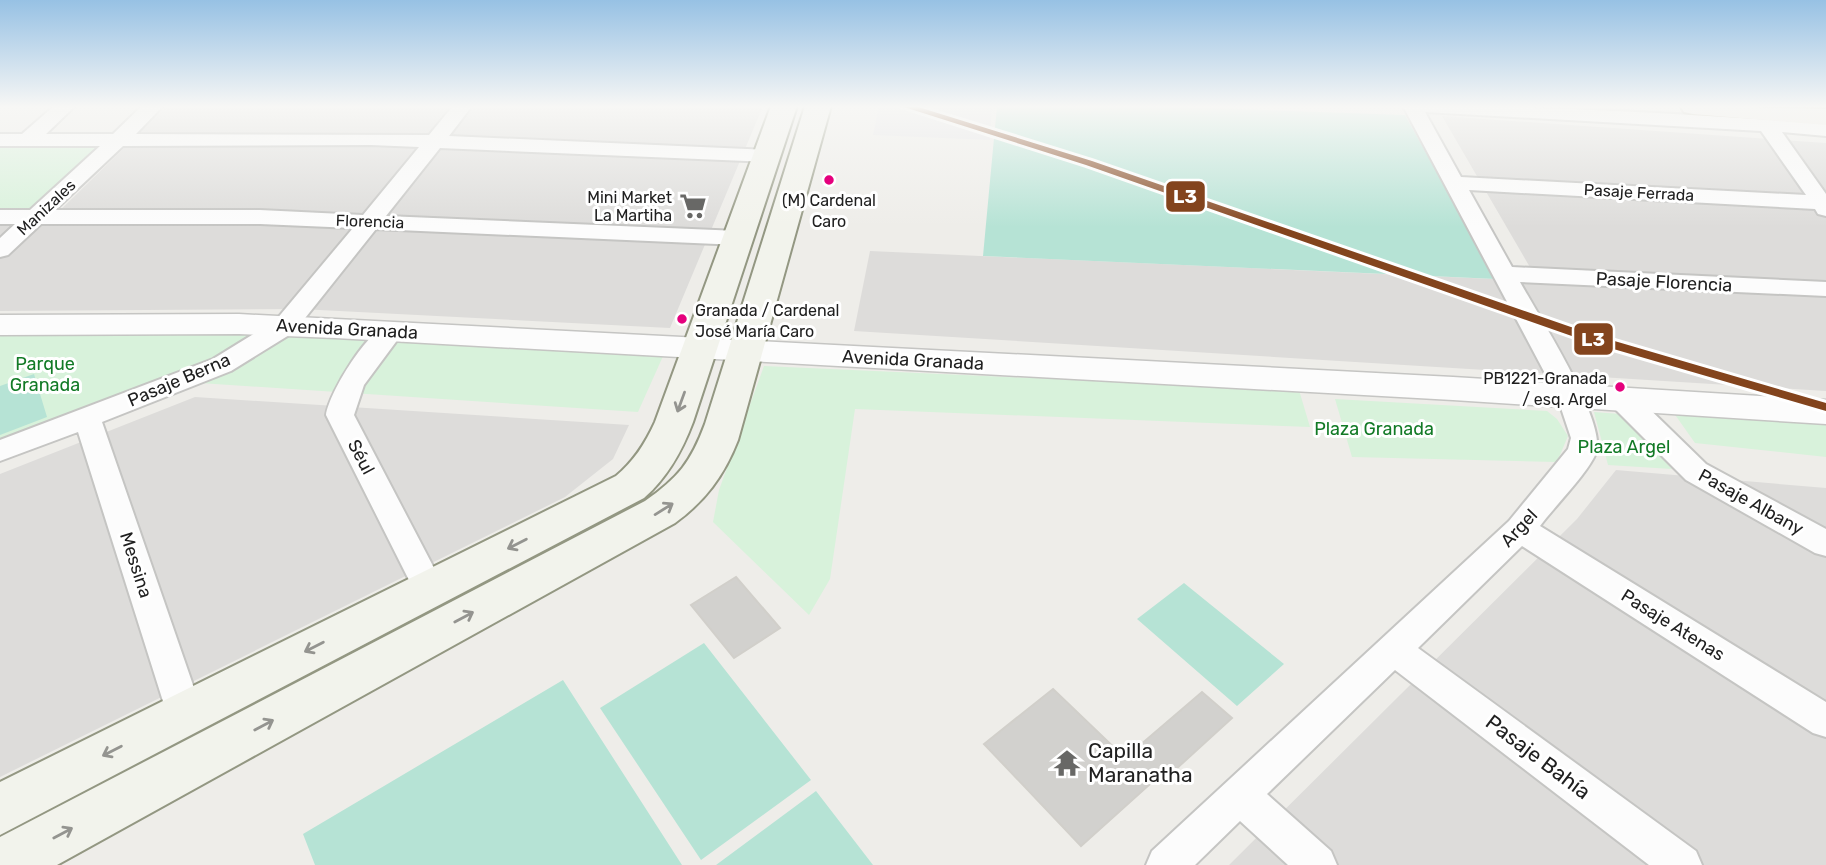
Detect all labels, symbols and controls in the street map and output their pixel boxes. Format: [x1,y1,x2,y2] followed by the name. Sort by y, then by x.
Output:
[822,173,836,187] marker: (M) Cardenal Caro
[13,175,80,239] street label: Manizales
[1165,180,1206,213] line badge: L3
[1583,180,1695,205] street label: Pasaje Ferrada
[1173,185,1197,208] text: L3
[587,188,672,225] place label: Mini Market La Martiha
[678,191,708,221] supermarket icon: Mini Market La Martiha
[782,191,876,231] place label: (M) Cardenal Caro
[335,211,405,232] street label: Florencia
[1595,267,1733,297] street label: Pasaje Florencia
[695,301,839,341] place label: Granada / Cardenal José María Caro
[675,312,689,326] marker: Granada / Cardenal José María Caro
[276,314,418,344] street label: Avenida Granada
[1573,322,1614,356] line badge: L3
[1581,328,1605,351] text: L3
[842,345,984,375] street label: Avenida Granada
[124,348,234,412] street label: Pasaje Berna
[10,353,80,396] park label: Parque Granada
[1483,369,1607,409] place label: PB1221-Granada / esq. Argel
[1613,380,1627,394] marker: PB1221-Granada / esq. Argel
[674,391,686,413] one-way arrow
[1314,418,1434,440] park label: Plaza Granada
[343,436,379,478] street label: Séul
[1578,436,1670,458] park label: Plaza Argel
[1695,464,1807,540] street label: Pasaje Albany
[654,501,674,515] one-way arrow
[1496,504,1542,552] street label: Argel
[115,529,157,601] street label: Messina
[507,537,528,551] one-way arrow
[1617,584,1729,666] street label: Pasaje Atenas
[453,610,474,623] one-way arrow
[305,641,325,655] one-way arrow
[1481,709,1596,804] street label: Pasaje Bahía
[253,718,273,732] one-way arrow
[1088,738,1192,787] place label: Capilla Maranatha
[102,745,123,759] one-way arrow
[1052,748,1082,778] temple icon: Capilla Maranatha
[53,825,73,839] one-way arrow

